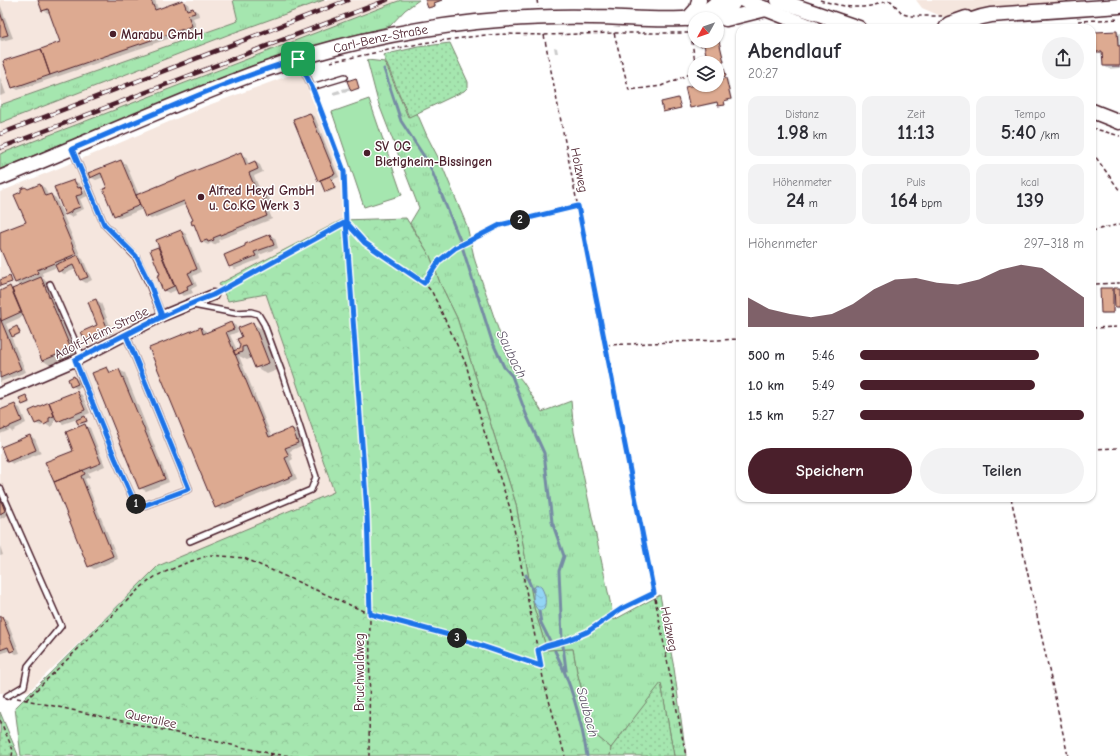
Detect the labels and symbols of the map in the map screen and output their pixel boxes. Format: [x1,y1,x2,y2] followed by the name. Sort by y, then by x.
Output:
[688,12,724,48] north arrow
[331,22,429,56] street label: Carl-Benz-Straße
[121,27,203,42] place label: Marabu GmbH
[108,29,118,39] marker: Marabu GmbH
[281,42,315,76] pin
[375,139,492,169] place label: SV OG Bietigheim-Bissingen
[568,146,591,194] street label: Holzweg
[362,148,372,158] marker: SV OG Bietigheim-Bissingen
[209,183,315,213] place label: Alfred Heyd GmbH u. Co.KG Werk 3
[196,192,206,202] marker: Alfred Heyd GmbH u. Co.KG Werk 3
[510,210,530,230] pin: 2
[52,303,151,362] street label: Adolf-Heim-Straße
[493,327,530,381] water label: Saubach
[126,494,146,514] pin: 1
[658,605,681,653] street label: Holzweg
[447,628,467,648] pin: 3
[352,633,367,711] street label: Bruchwaldweg
[573,685,602,739] water label: Saubach
[124,706,179,731] street label: Querallee

